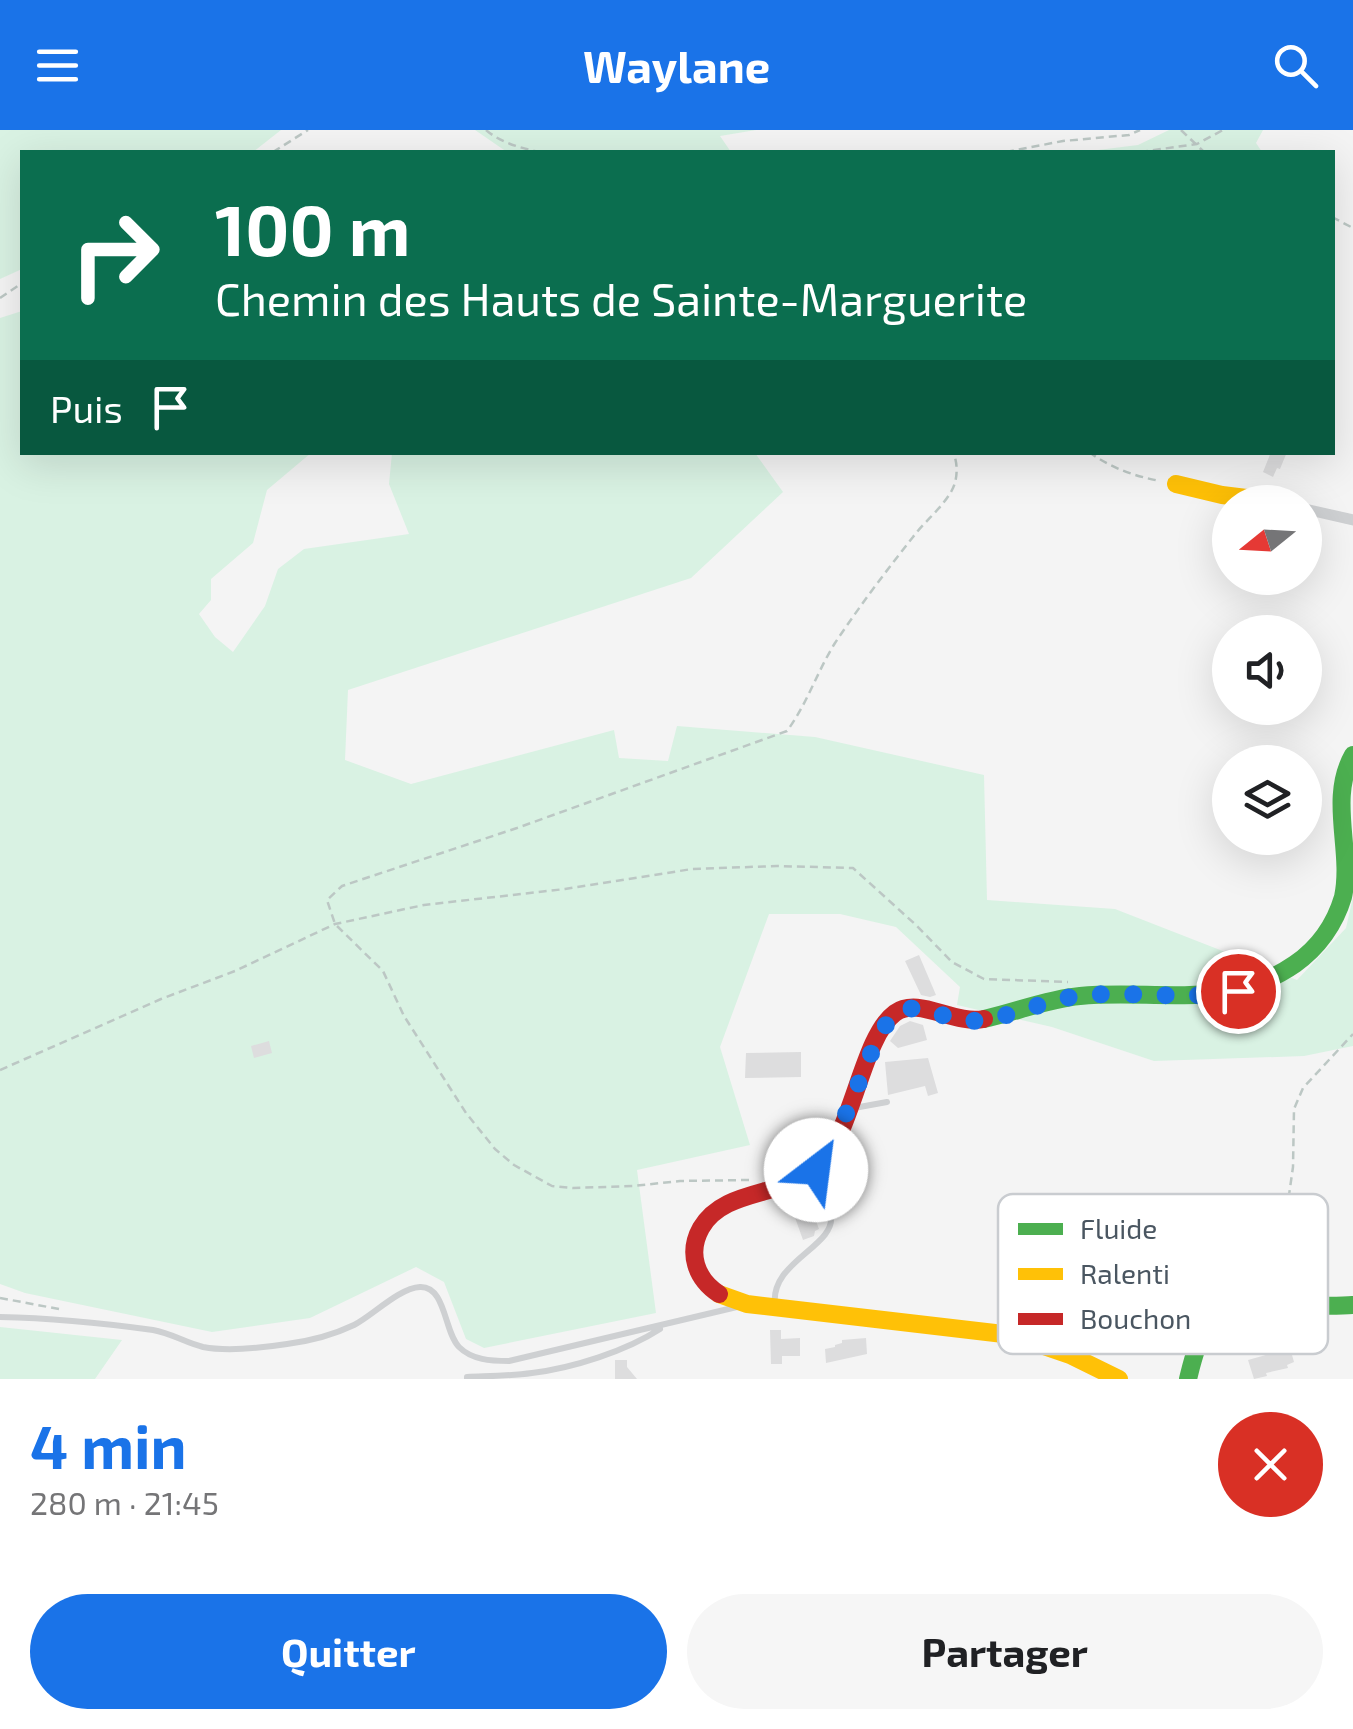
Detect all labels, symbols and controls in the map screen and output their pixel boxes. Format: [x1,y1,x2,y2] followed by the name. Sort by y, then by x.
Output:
[30,38,85,93] icon: menu
[583,38,770,92] text: Waylane
[1268,38,1323,93] icon: search
[215,186,410,270] text: 100 m
[50,190,180,320] icon: right
[215,271,1027,325] text: Chemin des Hauts de Sainte-Marguerite
[143,380,198,435] icon: arrive
[50,385,123,431] text: Puis
[1212,485,1322,595] north arrow
[1212,485,1322,855] map controls
[1212,615,1322,725] button: sound
[1212,745,1322,855] button: layers
[1196,949,1281,1034] pin
[1211,964,1266,1019] icon: arrive
[764,1118,868,1222] position arrow
[998,1194,1328,1354] legend
[1080,1211,1157,1245] text: Fluide
[1080,1256,1170,1290] text: Ralenti
[1080,1301,1191,1335] text: Bouchon
[30,1409,187,1481] text: 4 min
[1218,1412,1323,1517] button: close
[30,1483,219,1521] text: 280 m · 21:45
[30,1594,667,1709] button: Quitter
[687,1594,1323,1709] button: Partager

